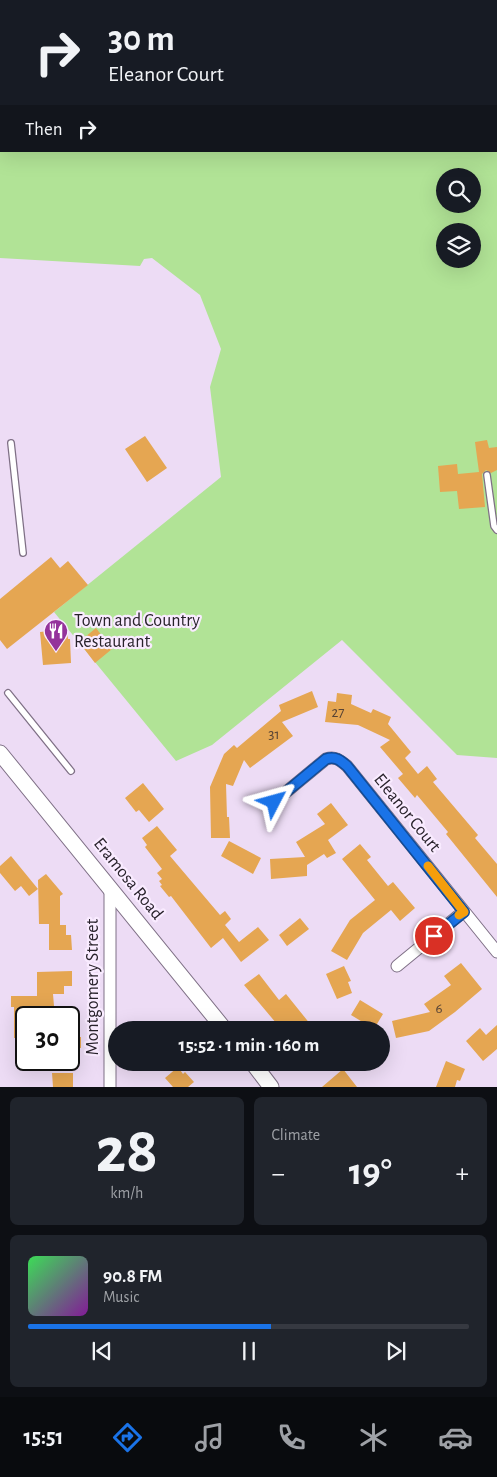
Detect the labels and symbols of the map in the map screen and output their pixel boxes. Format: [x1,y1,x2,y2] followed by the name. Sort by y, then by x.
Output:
[74,612,200,651] place label: Town and Country Restaurant
[43,618,69,652] restaurant icon: Town and Country Restaurant
[331,705,345,720] house number: 27
[268,727,280,742] house number: 31
[370,771,444,856] street label: Eleanor Court
[247,775,299,827] position arrow
[90,835,166,923] street label: Eramosa Road
[413,915,455,957] pin
[84,919,102,1055] street label: Montgomery Street
[435,1001,443,1016] house number: 6
[15,1006,80,1071] speed limit sign: 30

